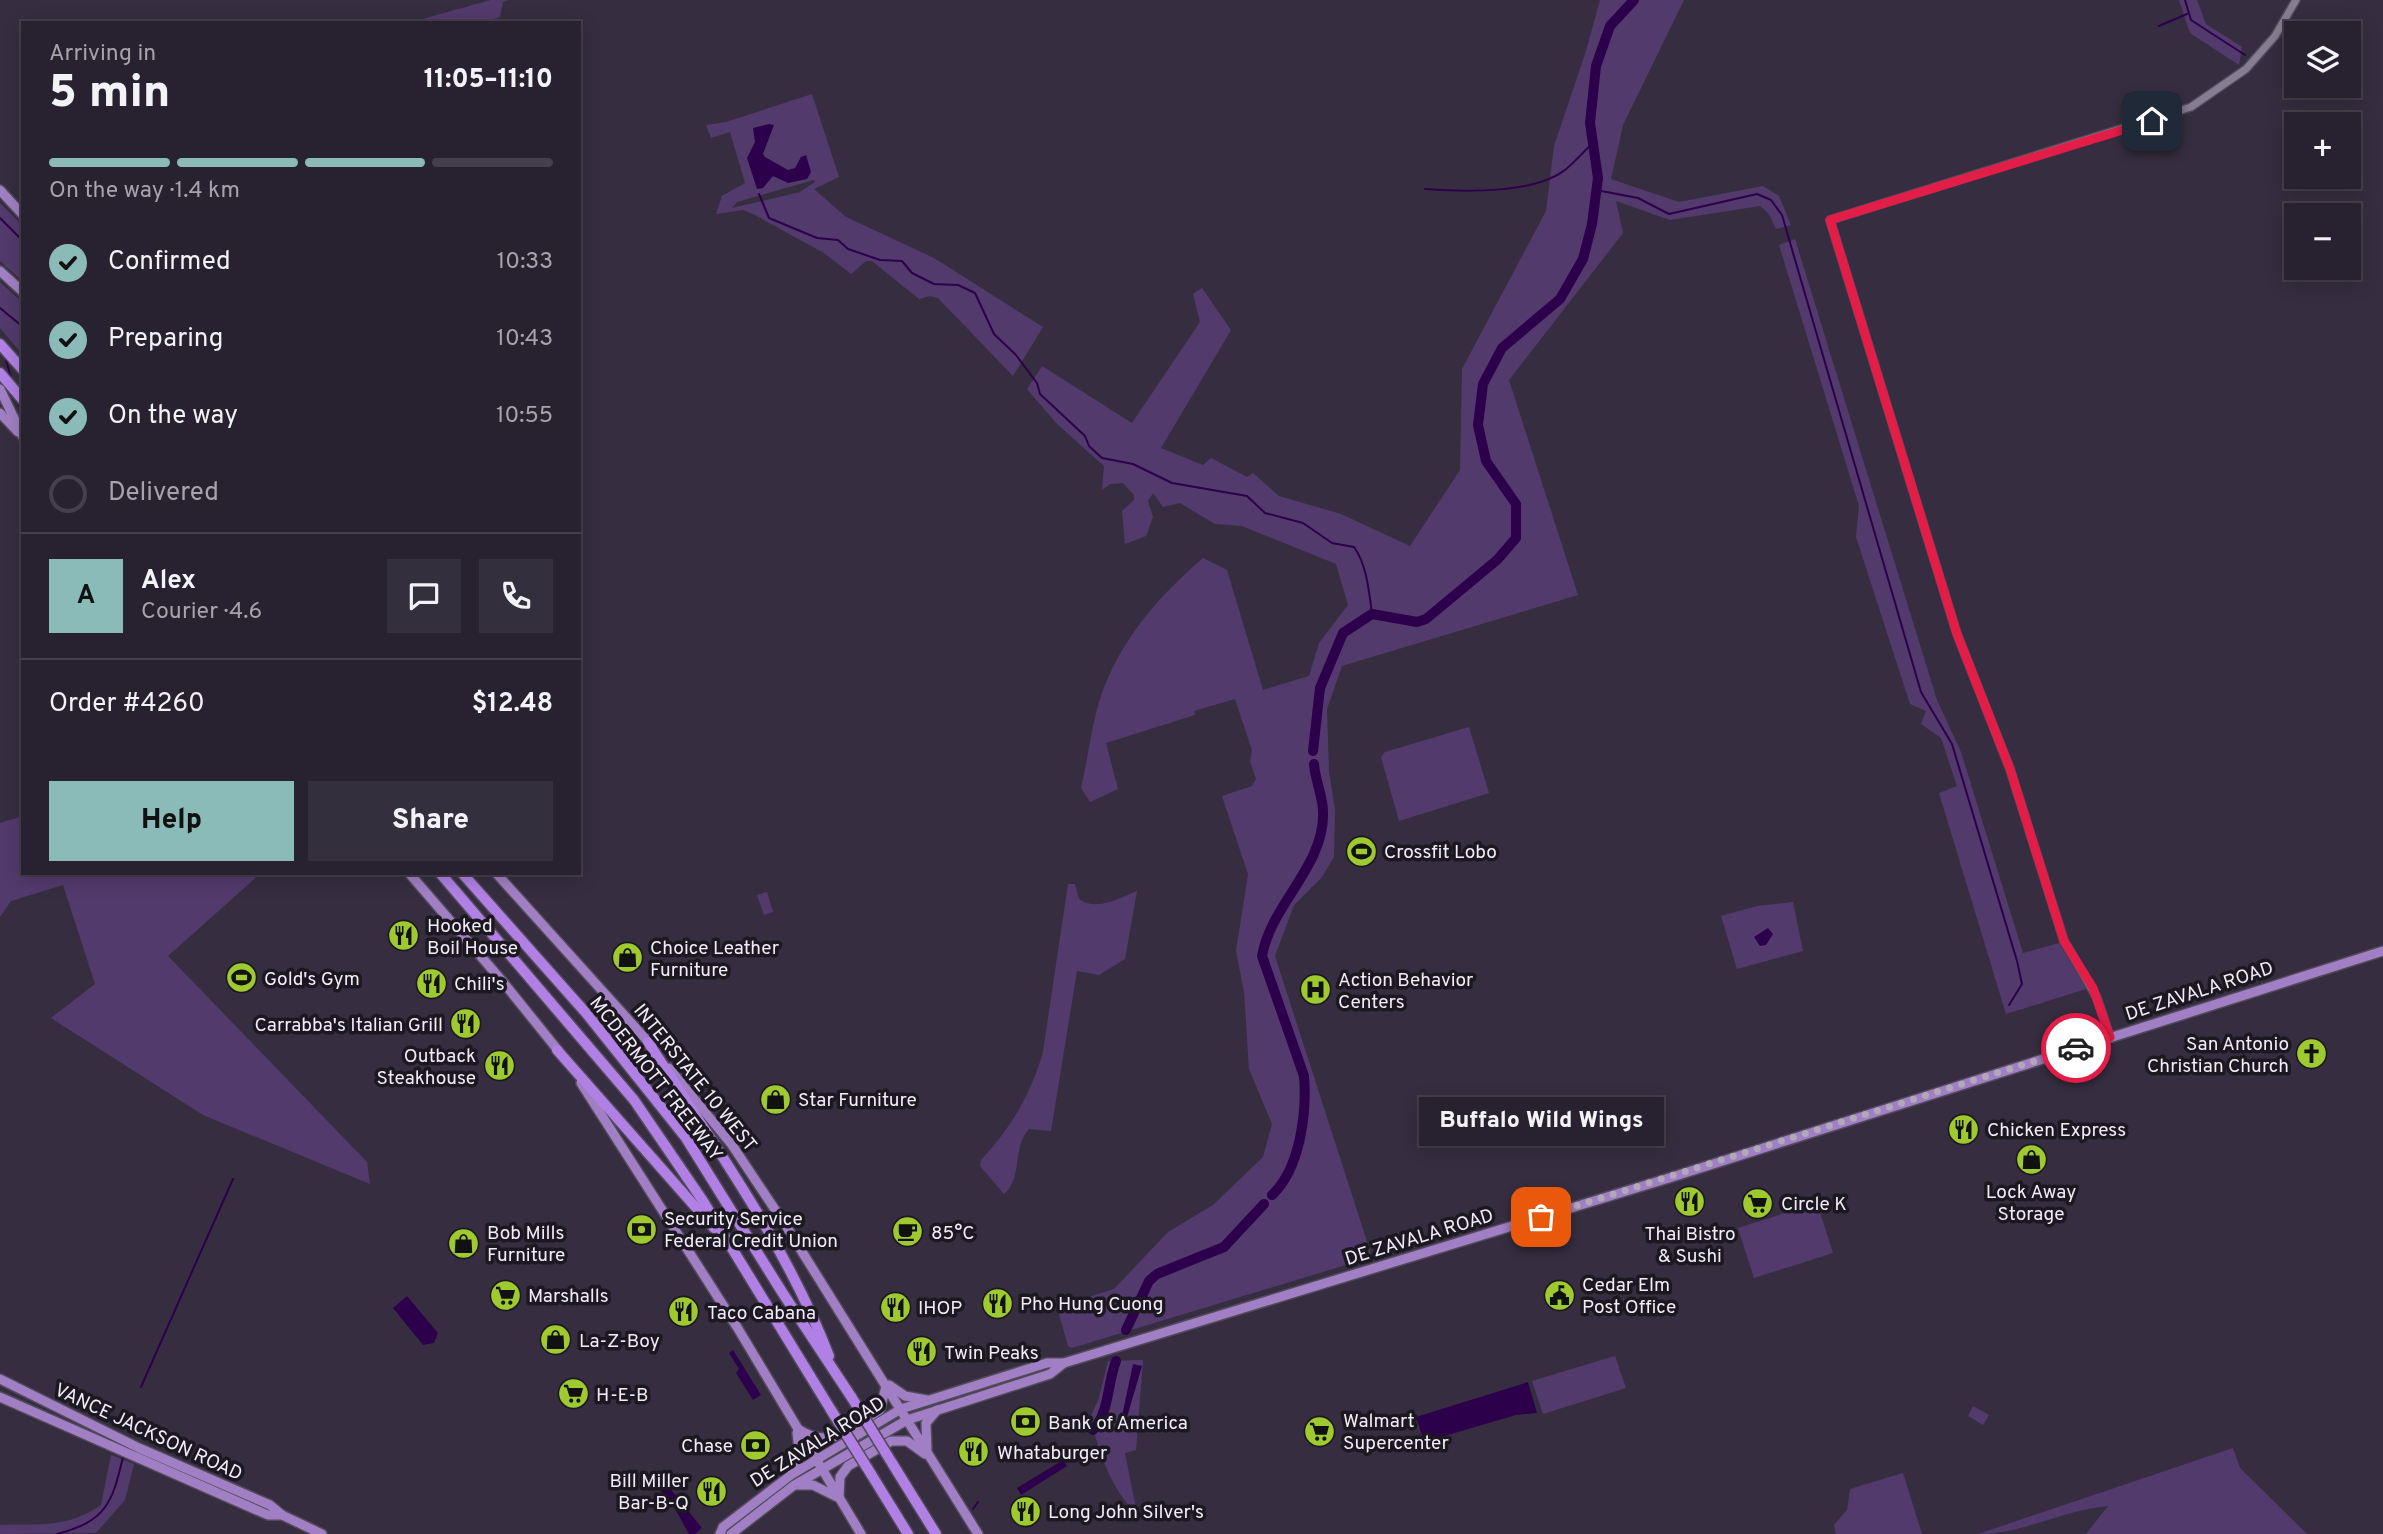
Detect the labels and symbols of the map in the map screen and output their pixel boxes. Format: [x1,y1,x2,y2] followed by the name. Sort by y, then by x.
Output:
[2122,91,2182,151] pin
[1344,834,1378,868] sports icon: Crossfit Lobo
[1384,841,1497,865] place label: Crossfit Lobo
[427,915,518,961] place label: Hooked Boil House
[387,919,421,953] restaurant icon: Hooked Boil House
[650,937,780,983] place label: Choice Leather Furniture
[610,941,644,975] shop icon: Choice Leather Furniture
[2123,957,2277,1027] street label: DE ZAVALA ROAD
[224,961,258,995] sports icon: Gold's Gym
[414,966,448,1000] restaurant icon: Chili's
[264,968,360,992] place label: Gold's Gym
[1338,969,1474,1015] place label: Action Behavior Centers
[454,973,505,997] place label: Chili's
[1298,973,1332,1007] hospital icon: Action Behavior Centers
[584,992,727,1166] street label: MCDERMOTT FREEWAY
[627,1000,761,1157] street label: INTERSTATE 10 WEST
[449,1007,483,1041] restaurant icon: Carrabba's Italian Grill
[2041,1013,2111,1083] courier
[254,1014,443,1038] place label: Carrabba's Italian Grill
[2147,1033,2289,1079] place label: San Antonio Christian Church
[2295,1037,2329,1071] church icon: San Antonio Christian Church
[376,1045,476,1091] place label: Outback Steakhouse
[482,1049,516,1083] restaurant icon: Outback Steakhouse
[758,1082,792,1116] shop icon: Star Furniture
[798,1089,917,1113] place label: Star Furniture
[1418,1098,1664,1147] callout: Buffalo Wild Wings
[1947,1112,1981,1146] restaurant icon: Chicken Express
[1987,1119,2126,1143] place label: Chicken Express
[2014,1143,2048,1177] shop icon: Lock Away Storage
[1986,1181,2076,1227] place label: Lock Away Storage
[1673,1185,1707,1219] restaurant icon: Thai Bistro & Sushi
[1741,1186,1775,1220] supermarket icon: Circle K
[1511,1187,1571,1247] pin
[1781,1193,1847,1217] place label: Circle K
[1342,1204,1497,1272] street label: DE ZAVALA ROAD
[664,1208,838,1254] place label: Security Service Federal Credit Union
[624,1212,658,1246] bank icon: Security Service Federal Credit Union
[891,1215,925,1249] cafe icon: 85°C
[487,1222,565,1268] place label: Bob Mills Furniture
[931,1222,974,1246] place label: 85°C
[1644,1223,1736,1269] place label: Thai Bistro & Sushi
[447,1226,481,1260] shop icon: Bob Mills Furniture
[1582,1274,1676,1320] place label: Cedar Elm Post Office
[488,1278,522,1312] supermarket icon: Marshalls
[1542,1278,1576,1312] public building icon: Cedar Elm Post Office
[528,1285,609,1309] place label: Marshalls
[980,1286,1014,1320] restaurant icon: Pho Hung Cuong
[878,1290,912,1324] restaurant icon: IHOP
[1020,1293,1163,1317] place label: Pho Hung Cuong
[667,1295,701,1329] restaurant icon: Taco Cabana
[918,1297,962,1321] place label: IHOP
[707,1302,816,1326] place label: Taco Cabana
[539,1323,573,1357] shop icon: La-Z-Boy
[579,1330,660,1354] place label: La-Z-Boy
[904,1335,938,1369] restaurant icon: Twin Peaks
[944,1342,1039,1366] place label: Twin Peaks
[556,1377,590,1411] supermarket icon: H-E-B
[50,1379,246,1487] street label: VANCE JACKSON ROAD
[596,1384,648,1408] place label: H-E-B
[746,1392,890,1494] street label: DE ZAVALA ROAD
[1008,1405,1042,1439] bank icon: Bank of America
[1343,1410,1449,1456] place label: Walmart Supercenter
[1048,1412,1188,1436] place label: Bank of America
[1303,1414,1337,1448] supermarket icon: Walmart Supercenter
[739,1428,773,1462] bank icon: Chase
[681,1435,733,1459] place label: Chase
[957,1435,991,1469] restaurant icon: Whataburger
[997,1442,1108,1466] place label: Whataburger
[609,1470,690,1516] place label: Bill Miller Bar-B-Q
[695,1474,729,1508] restaurant icon: Bill Miller Bar-B-Q
[1008,1494,1042,1528] restaurant icon: Long John Silver's
[1048,1501,1204,1525] place label: Long John Silver's

